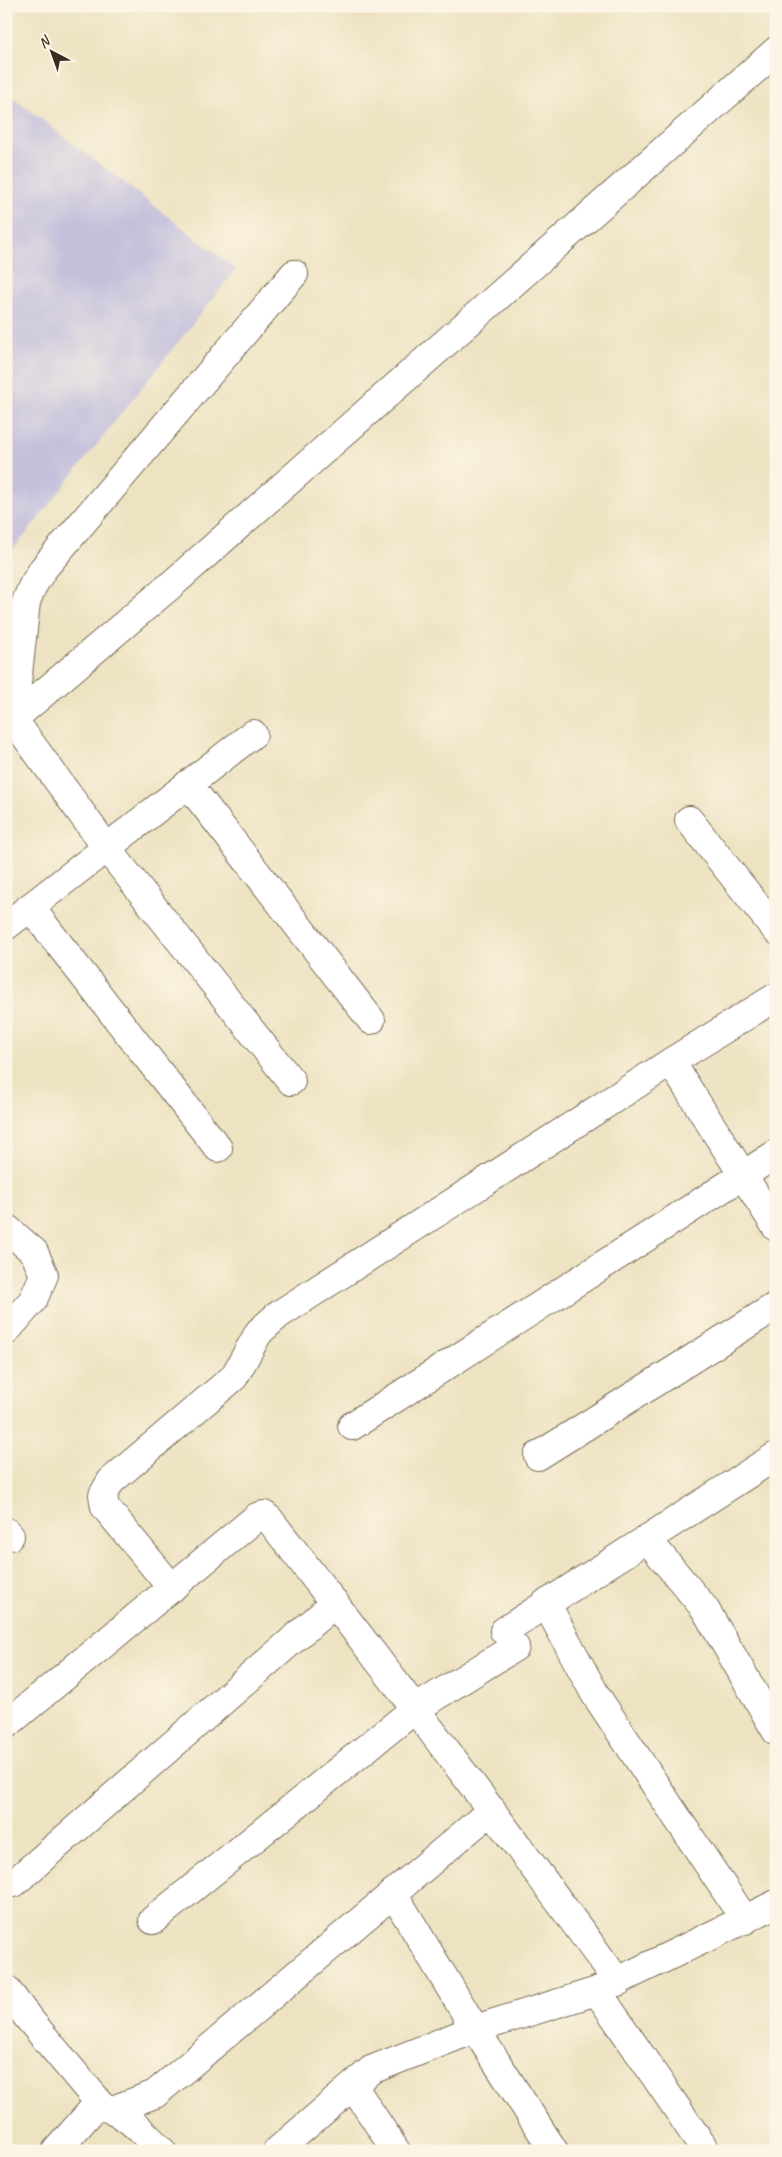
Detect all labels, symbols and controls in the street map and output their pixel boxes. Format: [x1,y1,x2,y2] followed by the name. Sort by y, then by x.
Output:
[28,28,78,78] north arrow
[35,32,54,52] text: N

